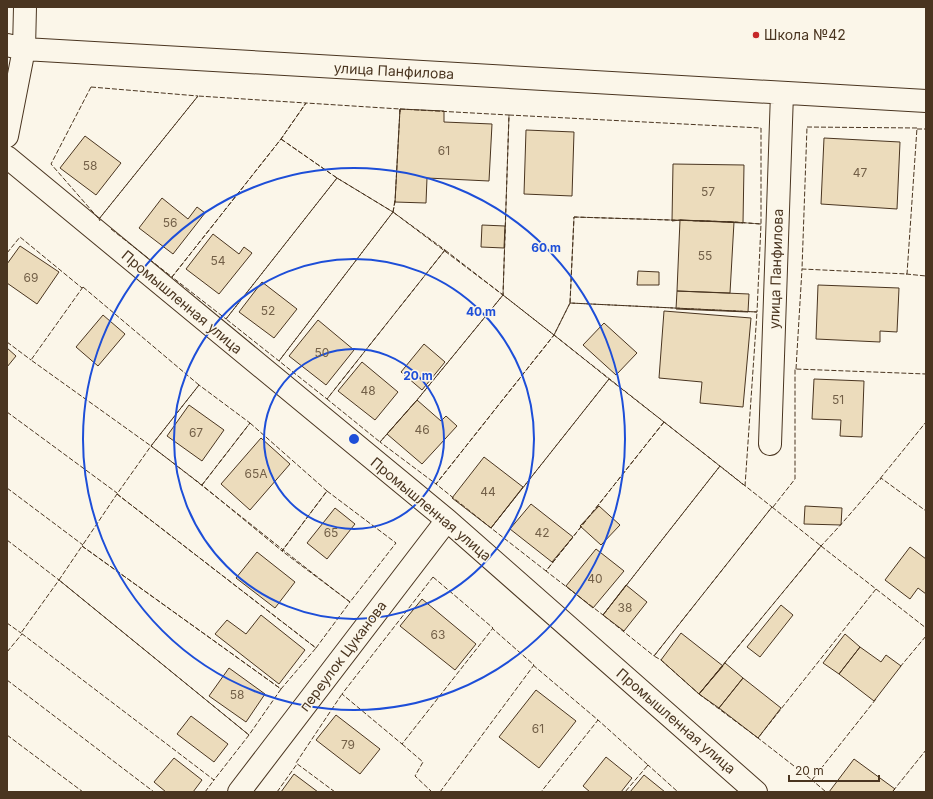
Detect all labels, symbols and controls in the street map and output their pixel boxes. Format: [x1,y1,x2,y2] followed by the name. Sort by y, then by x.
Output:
[764,26,846,43] place label: Школа №42
[751,30,761,40] marker: Школа №42
[333,59,455,82] street label: улица Панфилова
[438,143,450,158] house number: 61
[83,158,97,173] house number: 58
[853,165,867,180] house number: 47
[701,184,715,199] house number: 57
[765,209,786,329] street label: улица Панфилова
[163,215,177,230] house number: 56
[531,240,561,255] text: 60 m
[119,246,246,357] street label: Промышленная улица
[698,248,712,263] house number: 55
[210,253,226,268] house number: 54
[24,270,38,285] house number: 69
[261,303,275,318] house number: 52
[466,304,496,319] text: 40 m
[315,345,329,360] house number: 50
[403,368,433,383] text: 20 m
[360,383,376,398] house number: 48
[832,392,844,407] house number: 51
[414,422,430,437] house number: 46
[189,425,203,440] house number: 67
[347,432,361,446] centre of rings
[368,453,495,564] street label: Промышленная улица
[244,466,268,481] house number: 65А
[480,484,496,499] house number: 44
[324,525,338,540] house number: 65
[534,525,550,540] house number: 42
[587,571,603,586] house number: 40
[296,597,390,714] street label: переулок Цуканова
[618,600,632,615] house number: 38
[431,627,445,642] house number: 63
[613,664,739,777] street label: Промышленная улица
[230,687,244,702] house number: 58
[532,721,544,736] house number: 61
[341,737,355,752] house number: 79
[789,757,879,783] scale bar
[795,763,824,778] text: 20 m

